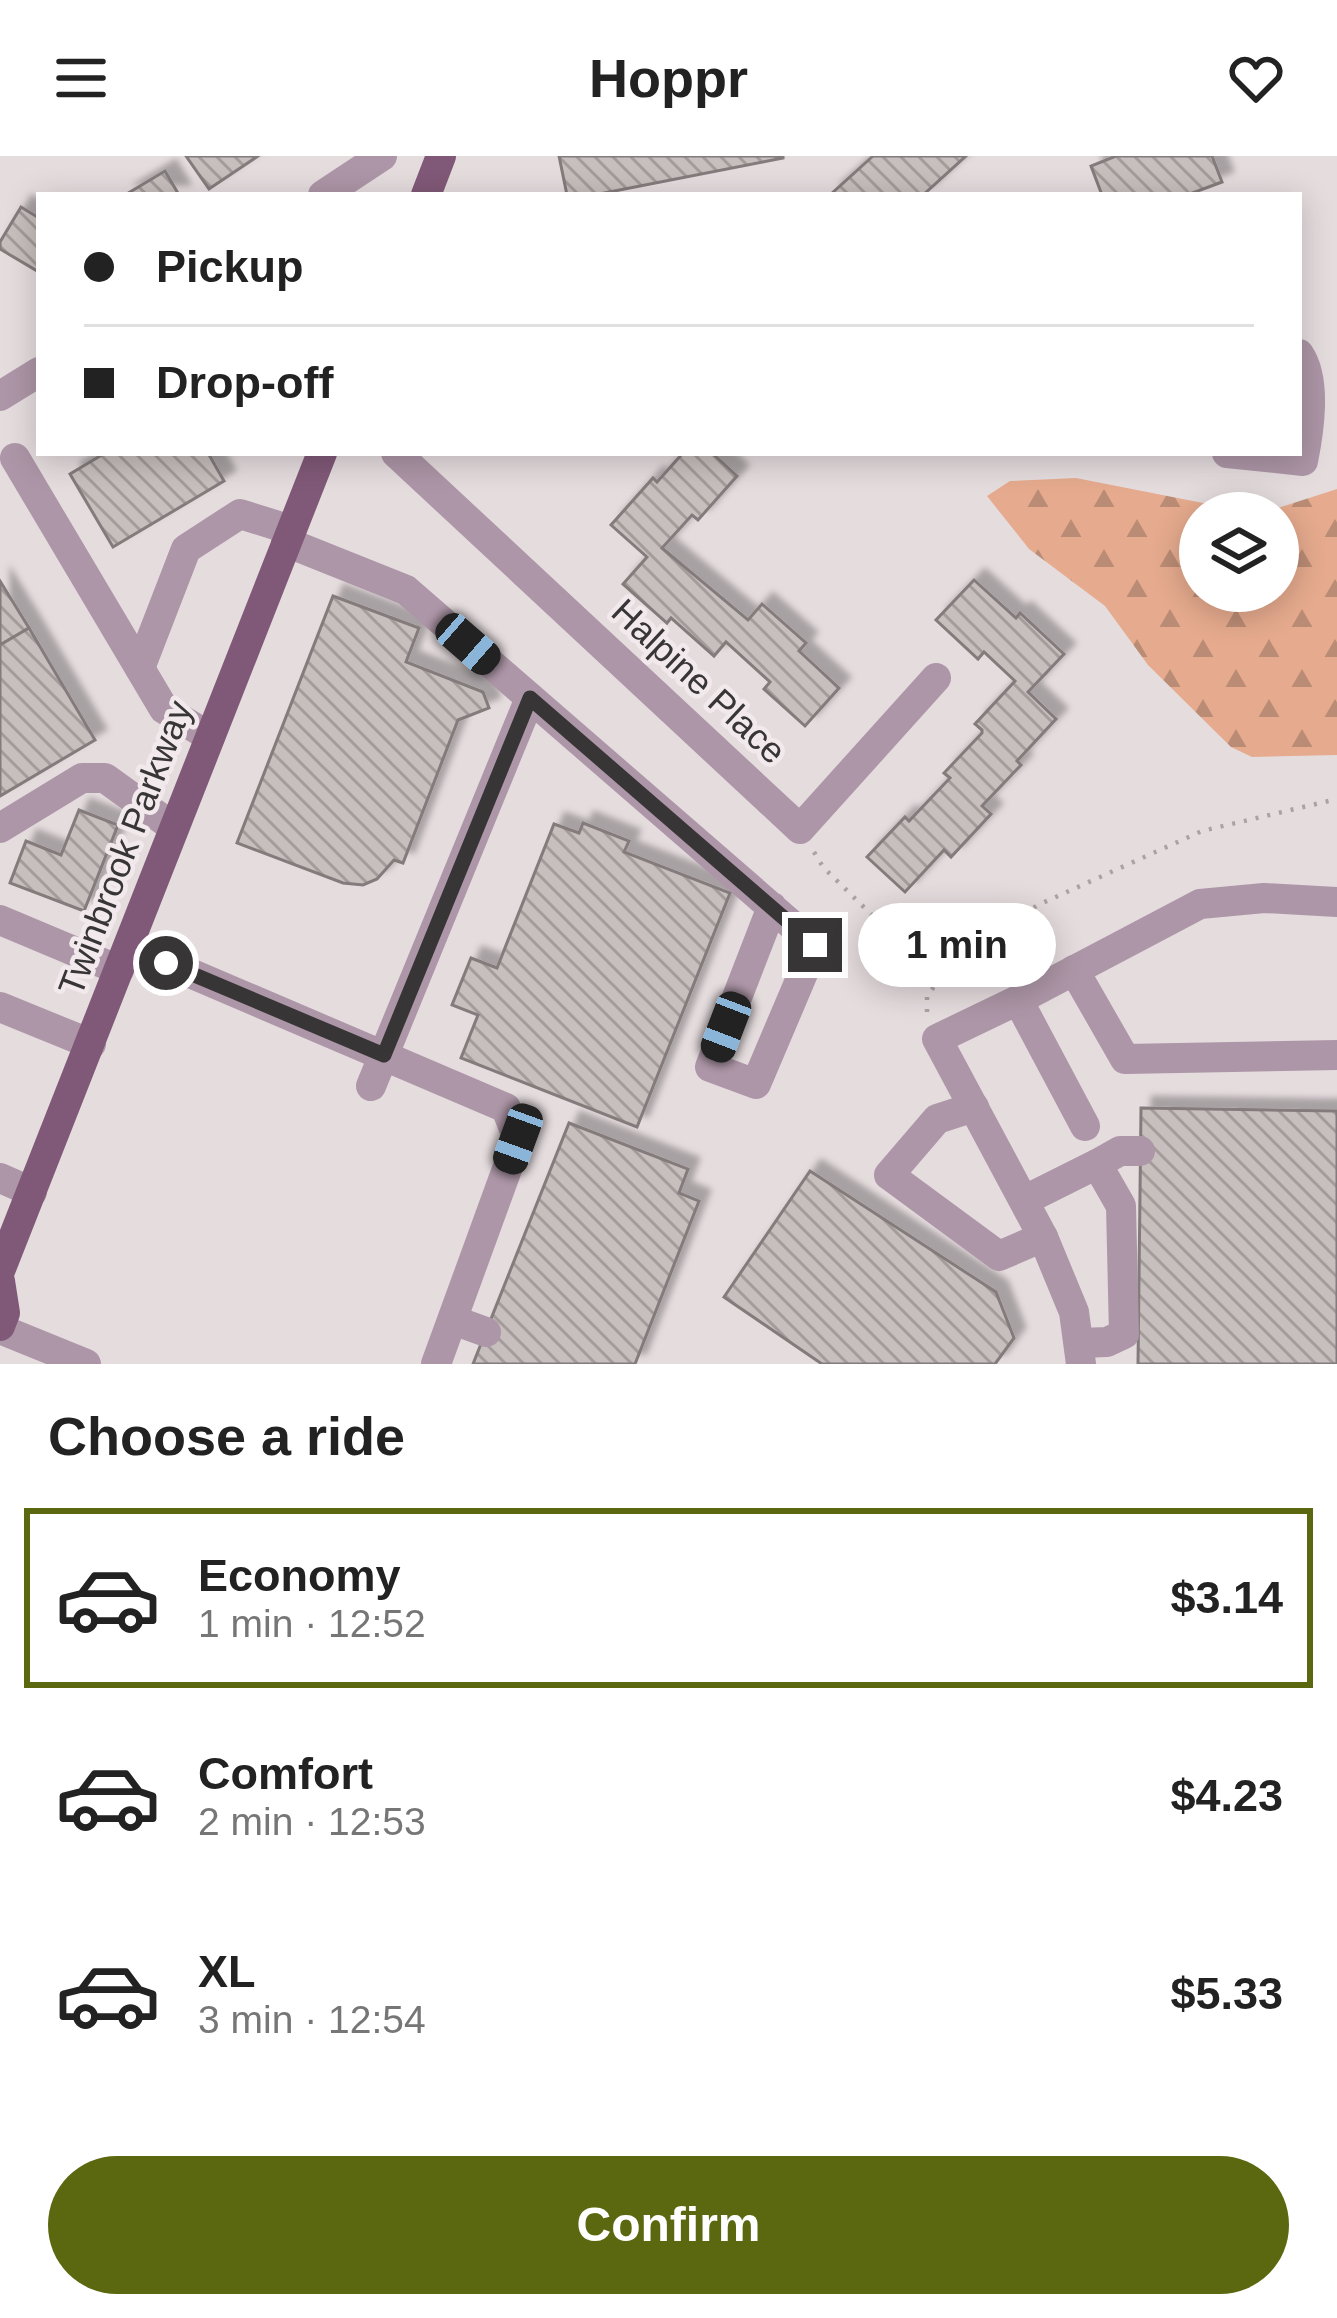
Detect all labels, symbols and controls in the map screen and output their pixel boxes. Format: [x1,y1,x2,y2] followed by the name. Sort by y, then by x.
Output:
[48,45,114,111] icon: menu
[1223,45,1289,111] icon: heart
[589,48,748,108] text: Hoppr
[156,241,304,292] text: Pickup
[156,357,333,408] text: Drop-off
[1179,492,1299,612] map controls
[1179,492,1299,612] button: layers
[604,590,794,772] street label: Halpine Place
[429,607,507,681] car
[50,695,200,1001] street label: Twinbrook Parkway
[857,903,1055,987] callout: 1 min
[788,918,842,972] route end
[906,923,1008,966] text: 1 min
[139,936,193,990] route start
[696,987,756,1067] car
[489,1099,547,1179] car
[48,1406,405,1466] text: Choose a ride
[54,1544,162,1652] icon: car
[198,1550,401,1601] text: Economy
[1170,1572,1283,1623] text: $3.14
[198,1602,426,1645] text: 1 min · 12:52
[54,1742,162,1850] icon: car
[198,1748,373,1799] text: Comfort
[1170,1770,1283,1821] text: $4.23
[198,1800,426,1843] text: 2 min · 12:53
[54,1940,162,2048] icon: car
[198,1946,256,1997] text: XL
[1170,1968,1283,2019] text: $5.33
[198,1998,426,2041] text: 3 min · 12:54
[48,2156,1289,2294] button: Confirm

